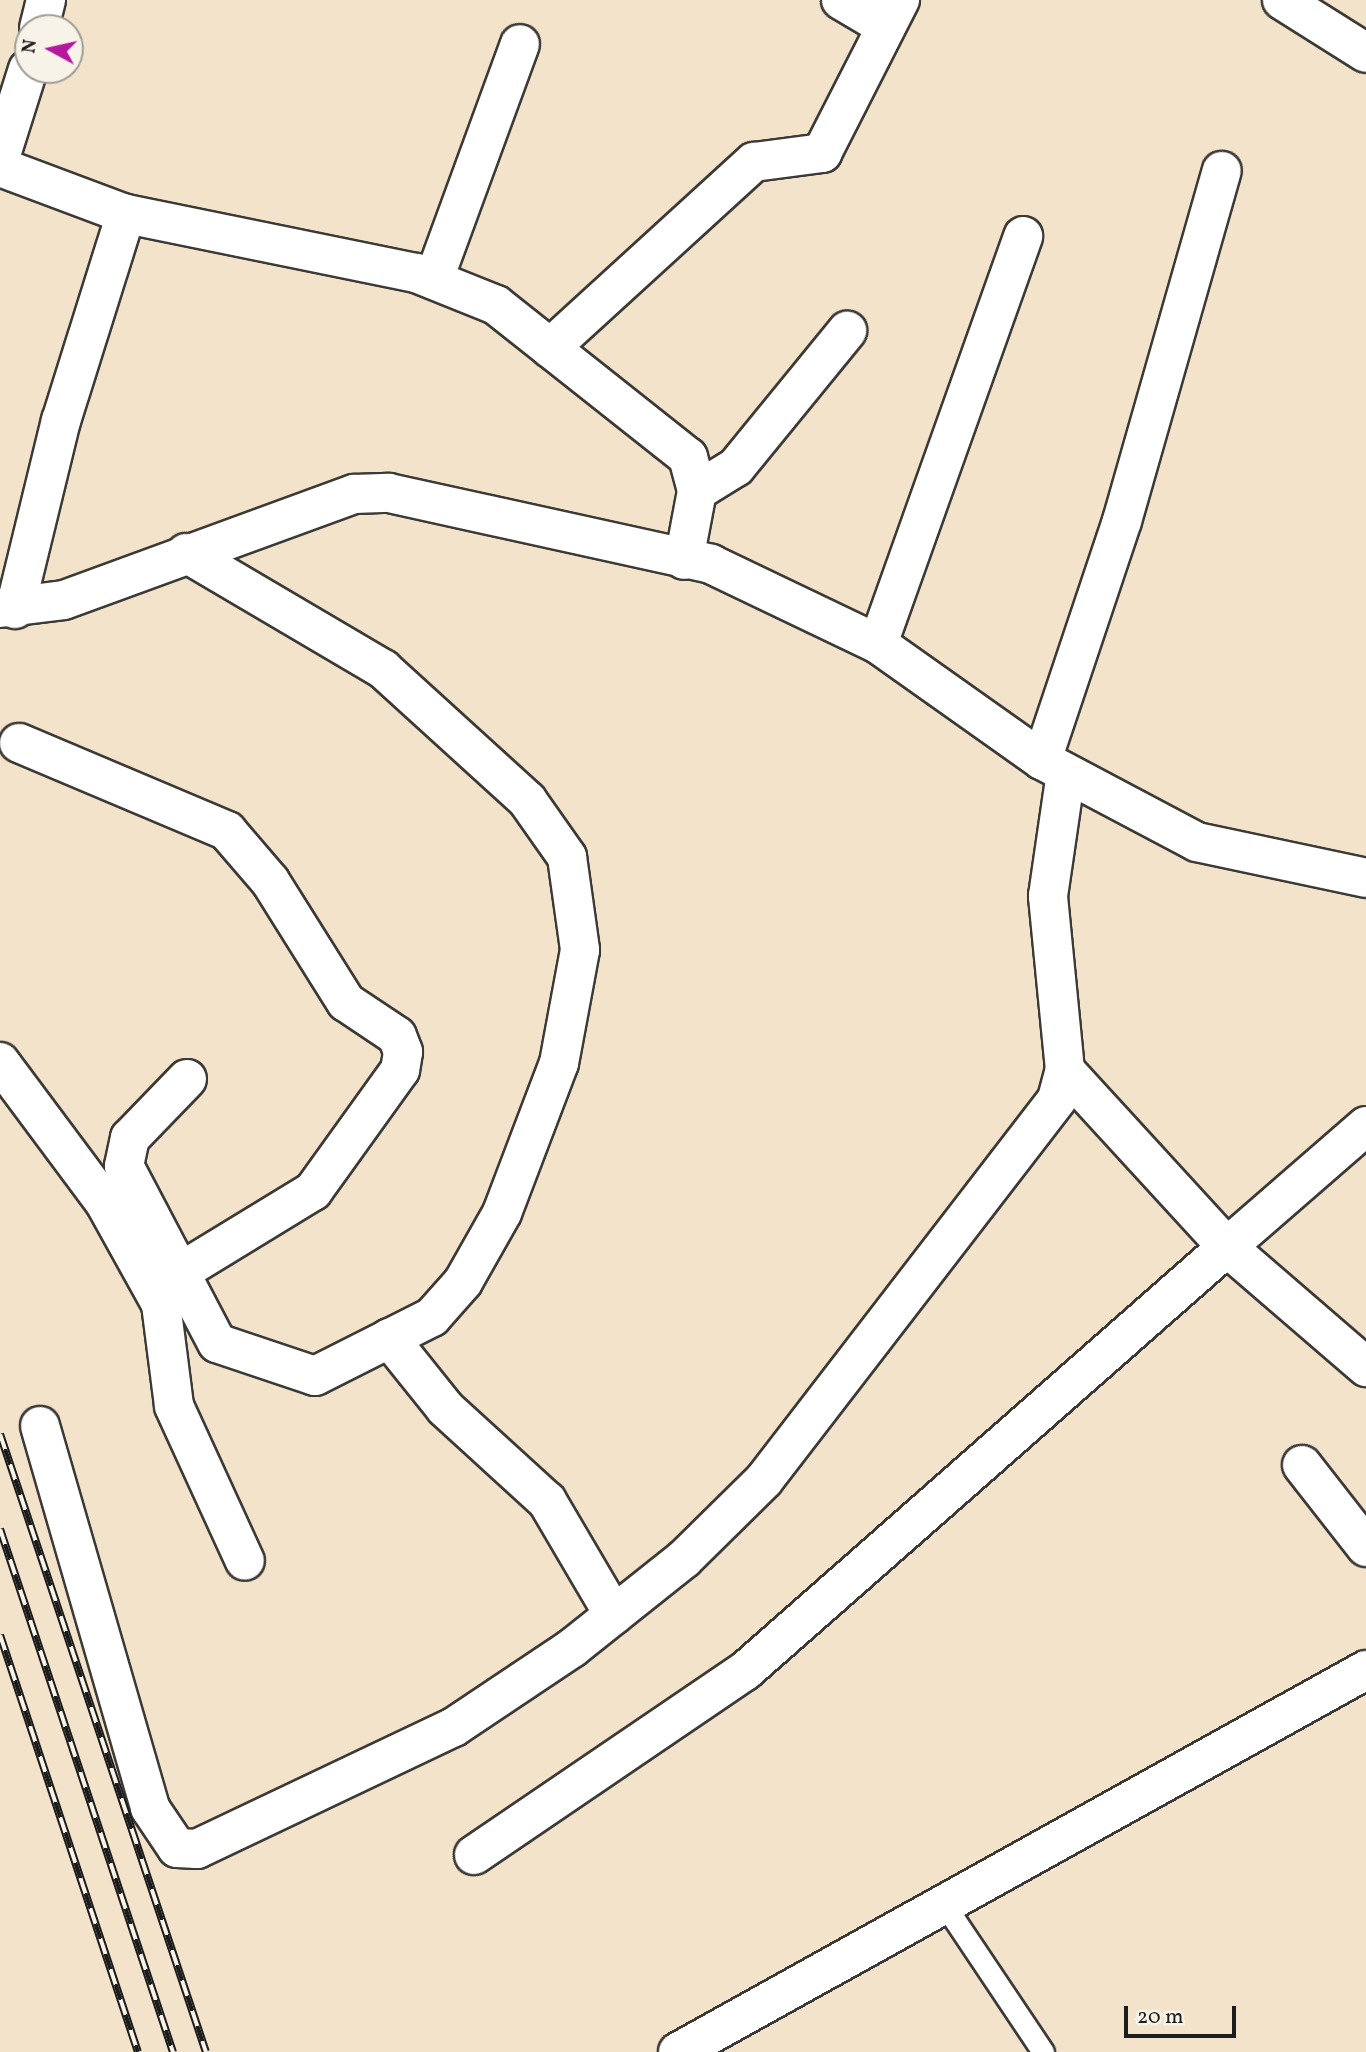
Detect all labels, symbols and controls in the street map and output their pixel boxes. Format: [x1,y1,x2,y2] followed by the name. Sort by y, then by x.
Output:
[14,14,84,84] north arrow
[16,38,44,55] text: N
[1128,1993,1240,2037] scale bar
[1137,2003,1183,2032] text: 20 m

